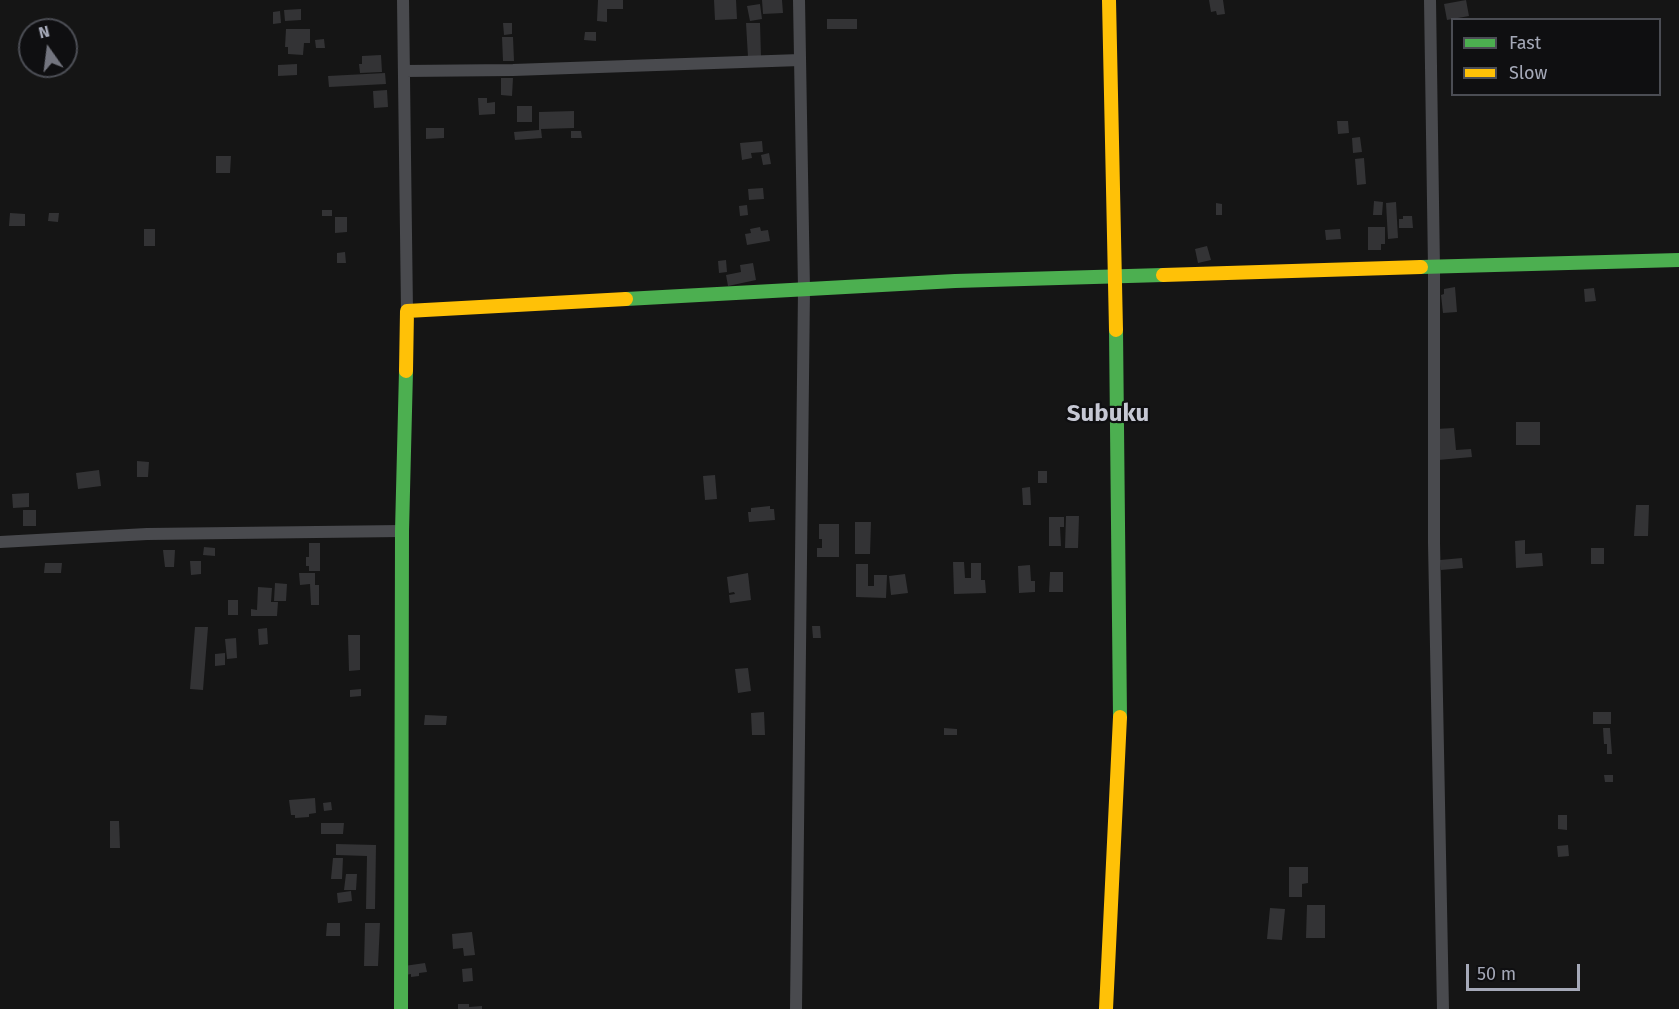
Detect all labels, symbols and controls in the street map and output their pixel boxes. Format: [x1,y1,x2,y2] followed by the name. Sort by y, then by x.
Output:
[18,18,78,78] north arrow
[1451,18,1661,96] legend
[37,21,51,42] text: N
[1509,32,1541,54] text: Fast
[1509,62,1547,84] text: Slow
[1067,400,1149,428] district label: Subuku
[1469,952,1583,990] scale bar
[1477,963,1516,985] text: 50 m

